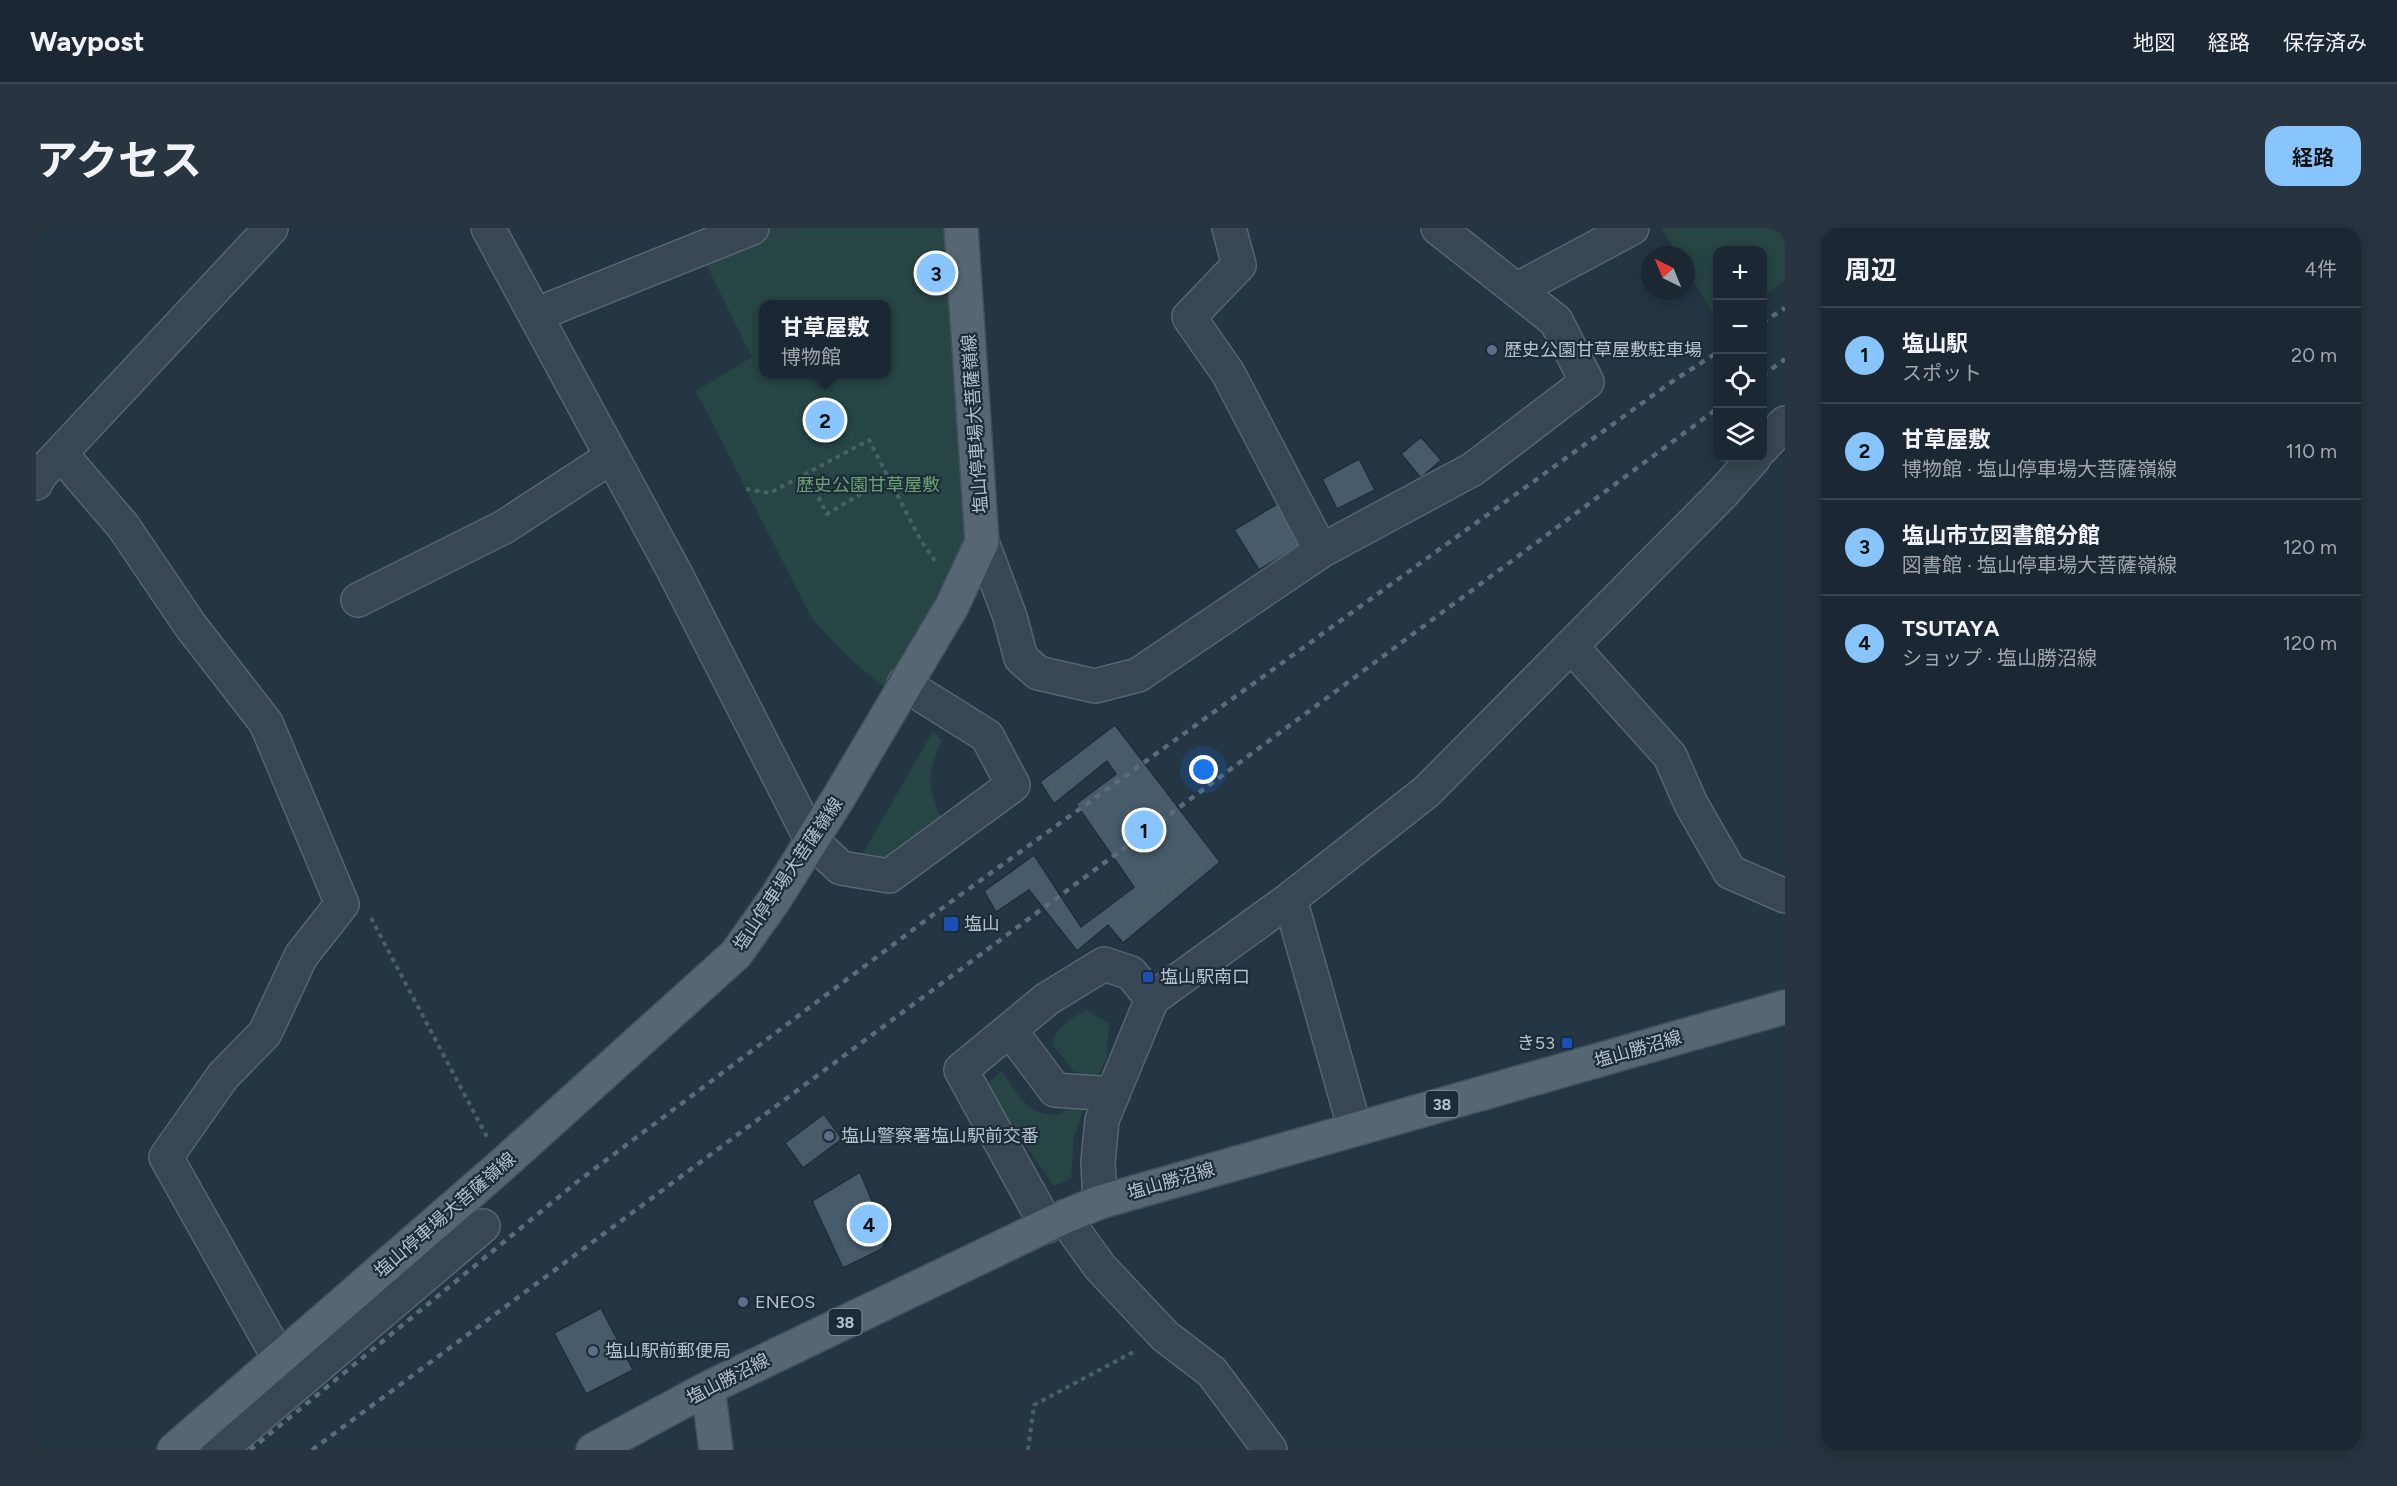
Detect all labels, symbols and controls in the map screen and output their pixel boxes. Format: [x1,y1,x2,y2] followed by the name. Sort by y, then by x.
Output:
[30,24,144,58] text: Waypost
[2133,30,2175,55] text: 地図
[2208,30,2250,55] text: 経路
[2283,30,2367,55] text: 保存済み
[2265,126,2361,186] button: 経路
[36,135,202,186] text: アクセス
[1641,246,1695,300] north arrow
[1713,246,1767,462] map controls
[1713,246,1767,300] button: +
[916,250,956,296] pin: 3
[1845,254,1897,286] text: 周辺
[2305,257,2337,281] text: 4件
[759,300,891,378] popup
[1713,300,1767,354] button: −
[781,314,869,341] text: 甘草屋敷
[1902,330,1968,357] text: 塩山駅
[958,333,992,515] street label: 塩山停車場大菩薩嶺線
[1504,339,1702,361] place label: 歴史公園甘草屋敷駐車場
[1485,343,1499,357] marker: 歴史公園甘草屋敷駐車場
[1860,343,1869,367] text: 1
[2291,343,2337,367] text: 20 m
[781,345,841,369] text: 博物館
[1713,354,1767,408] button: locate
[1902,361,1982,385] text: スポット
[806,398,844,442] pin: 2
[1713,408,1767,462] button: layers
[1902,426,1990,453] text: 甘草屋敷
[1859,439,1870,463] text: 2
[2286,439,2337,463] text: 110 m
[1902,457,2177,481] text: 博物館 · 塩山停車場大菩薩嶺線
[796,474,940,496] park label: 歴史公園甘草屋敷
[1902,522,2100,549] text: 塩山市立図書館分館
[1859,535,1870,559] text: 3
[2283,535,2337,559] text: 120 m
[1902,553,2177,577] text: 図書館 · 塩山停車場大菩薩嶺線
[1902,615,2000,642] text: TSUTAYA
[1858,631,1871,655] text: 4
[2283,631,2337,655] text: 120 m
[1902,646,2097,670] text: ショップ · 塩山勝沼線
[1189,755,1218,784] your location
[729,793,847,955] street label: 塩山停車場大菩薩嶺線
[1124,808,1164,852] pin: 1
[964,913,1000,935] place label: 塩山
[942,915,960,933] marker: 塩山
[1160,966,1250,988] place label: 塩山駅南口
[1141,970,1155,984] marker: 塩山駅南口
[1592,1026,1684,1072] street label: 塩山勝沼線
[1517,1032,1555,1054] place label: き53
[1560,1036,1574,1050] marker: き53
[1426,1091,1458,1117] road number: 38
[841,1125,1039,1147] place label: 塩山警察署塩山駅前交番
[822,1129,836,1143] marker: 塩山警察署塩山駅前交番
[370,1148,520,1282] street label: 塩山停車場大菩薩嶺線
[1125,1158,1217,1204] street label: 塩山勝沼線
[850,1202,888,1246] pin: 4
[755,1291,815,1313] place label: ENEOS
[736,1295,750,1309] marker: ENEOS
[828,1309,862,1335] road number: 38
[605,1340,731,1362] place label: 塩山駅前郵便局
[586,1344,600,1358] marker: 塩山駅前郵便局
[683,1349,773,1409] street label: 塩山勝沼線

